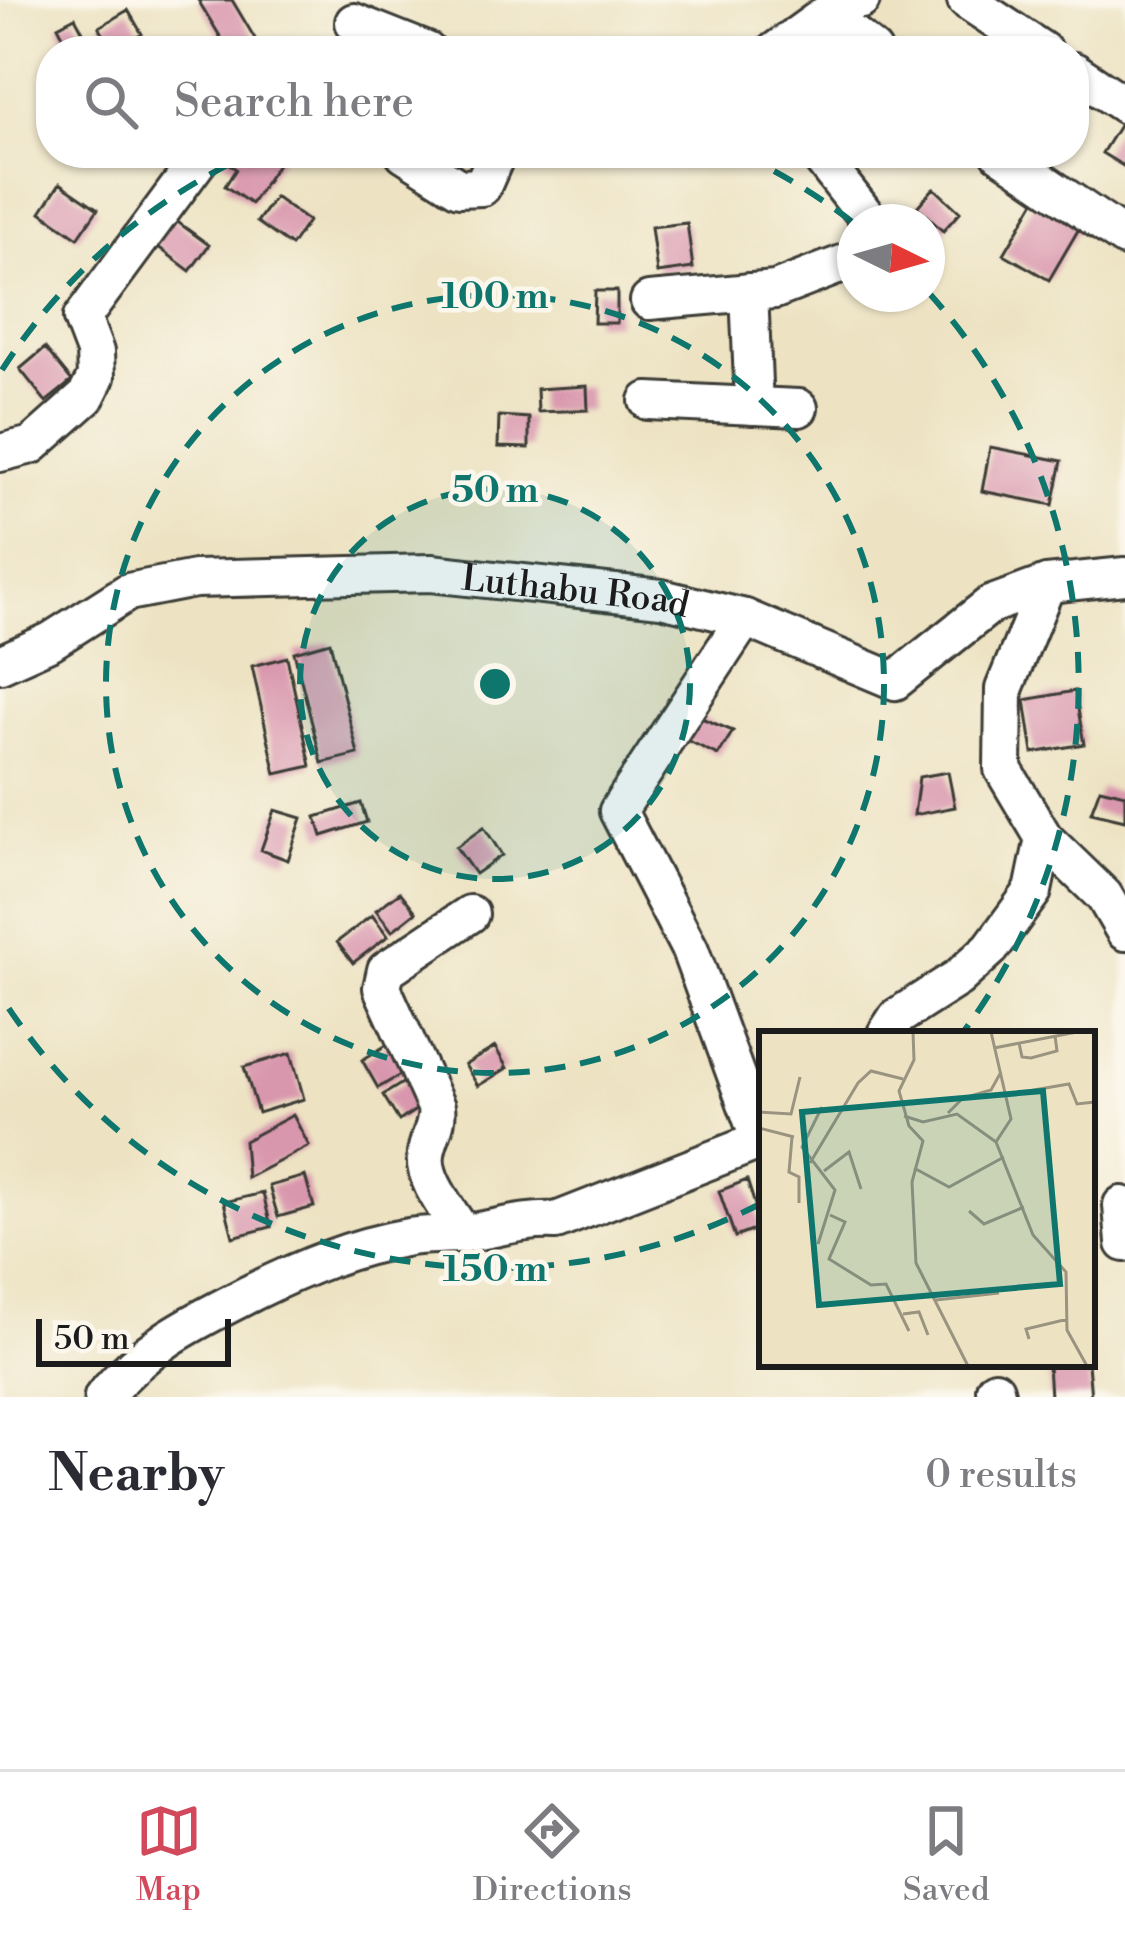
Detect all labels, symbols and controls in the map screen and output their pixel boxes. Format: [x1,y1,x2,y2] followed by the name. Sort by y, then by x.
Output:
[36,36,1089,168] search box
[78,69,144,135] icon: search
[174,74,414,131] text: Search here
[837,204,945,312] north arrow
[442,275,549,320] text: 100 m
[451,469,539,514] text: 50 m
[459,556,694,629] street label: Luthabu Road
[474,663,516,705] centre of rings
[759,1031,1095,1367] inset map
[443,1248,547,1293] text: 150 m
[36,1313,231,1366] scale bar
[54,1319,130,1360] text: 50 m
[48,1443,224,1507] text: Nearby
[925,1451,1077,1500] text: 0 results
[136,1798,202,1911] tab: Map
[473,1798,632,1911] tab: Directions
[903,1798,989,1911] tab: Saved

